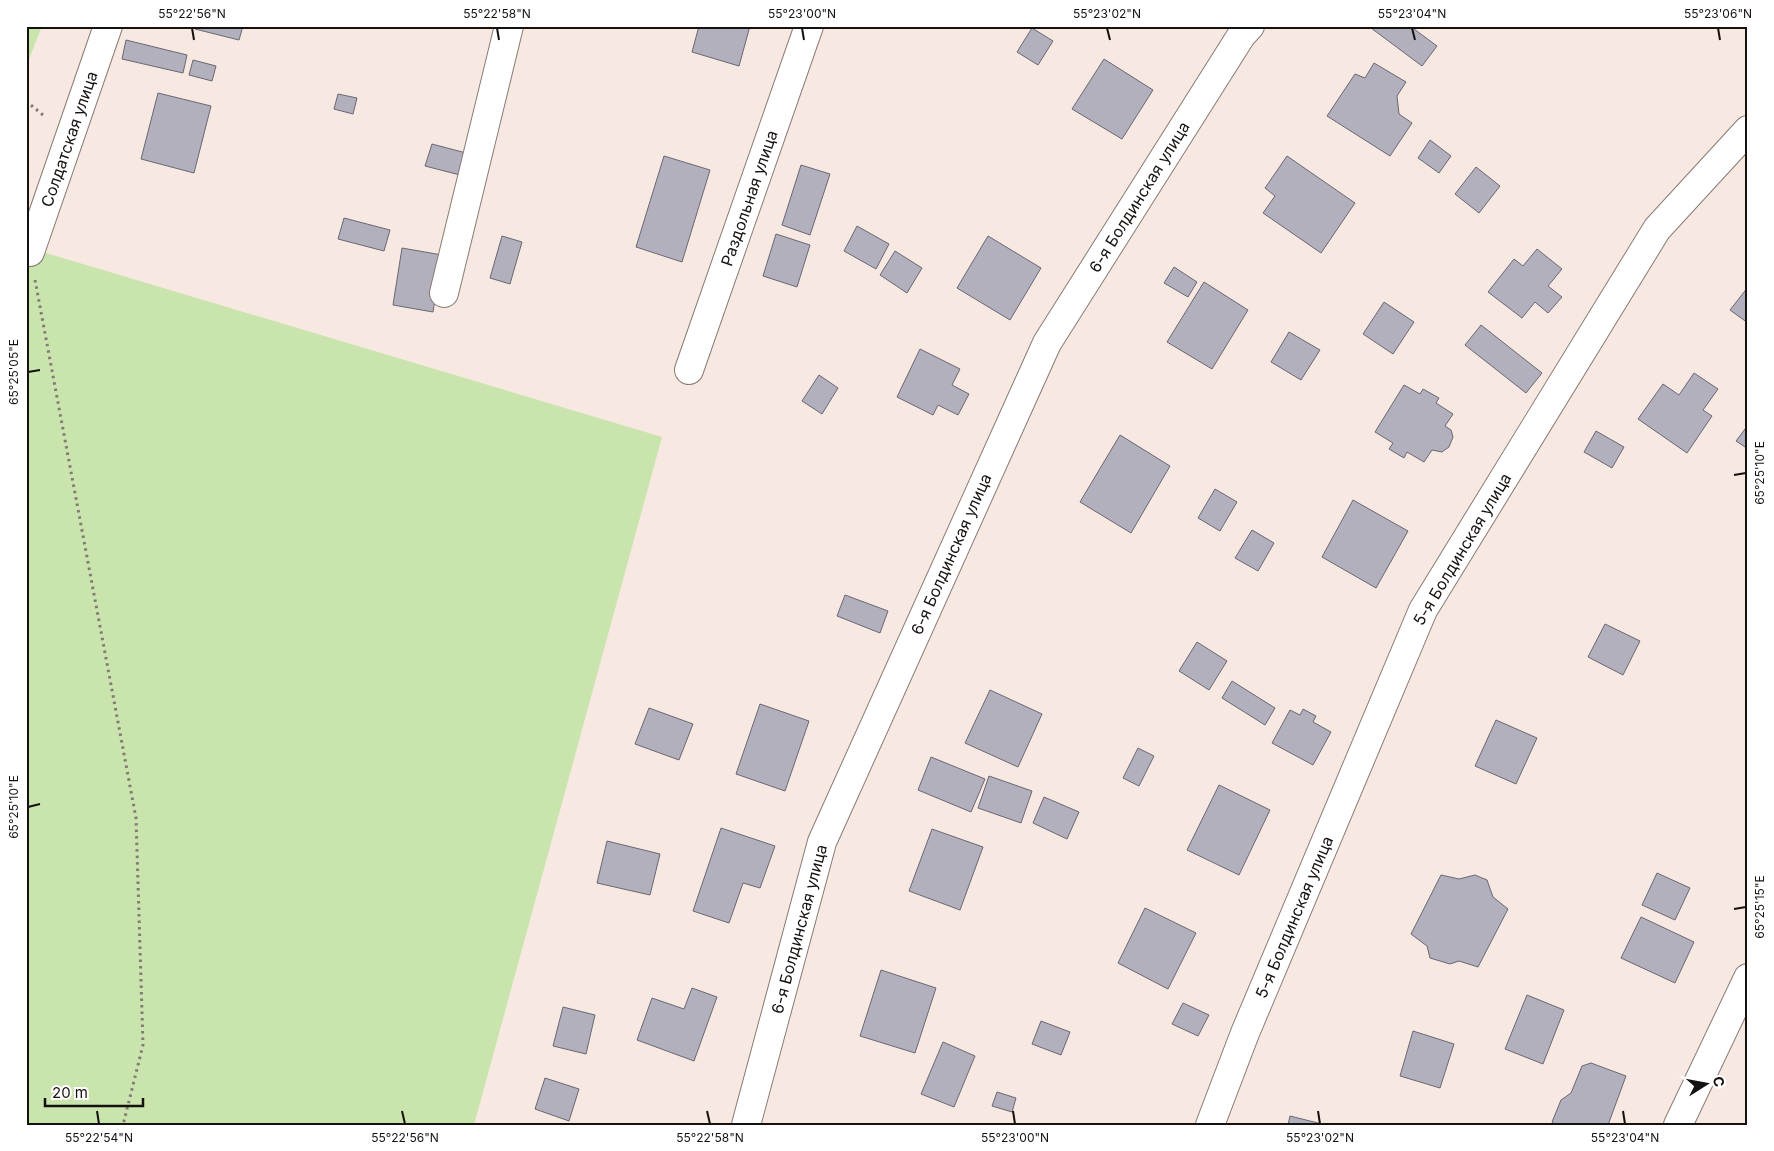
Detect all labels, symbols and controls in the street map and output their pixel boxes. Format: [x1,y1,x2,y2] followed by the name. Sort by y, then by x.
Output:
[158,6,226,21] text: 55°22'56"N
[463,6,531,21] text: 55°22'58"N
[768,6,836,21] text: 55°23'00"N
[1073,6,1141,21] text: 55°23'02"N
[1378,6,1446,21] text: 55°23'04"N
[1684,6,1752,21] text: 55°23'06"N
[36,68,102,210] street label: Солдатская улица
[1084,118,1194,276] street label: 6-я Болдинская улица
[716,128,782,268] street label: Раздольная улица
[6,339,21,405] text: 65°25'05"E
[1752,441,1767,505] text: 65°25'10"E
[1409,469,1515,629] street label: 5-я Болдинская улица
[906,470,996,638] street label: 6-я Болдинская улица
[6,775,21,839] text: 65°25'10"E
[1251,833,1337,1001] street label: 5-я Болдинская улица
[767,842,831,1016] street label: 6-я Болдинская улица
[1752,875,1767,939] text: 65°25'15"E
[1682,1058,1732,1108] north arrow
[1710,1075,1729,1088] text: С
[45,1076,142,1108] scale bar
[52,1083,88,1102] text: 20 m
[65,1130,133,1145] text: 55°22'54"N
[371,1130,439,1145] text: 55°22'56"N
[676,1130,744,1145] text: 55°22'58"N
[981,1130,1049,1145] text: 55°23'00"N
[1286,1130,1354,1145] text: 55°23'02"N
[1591,1130,1659,1145] text: 55°23'04"N

